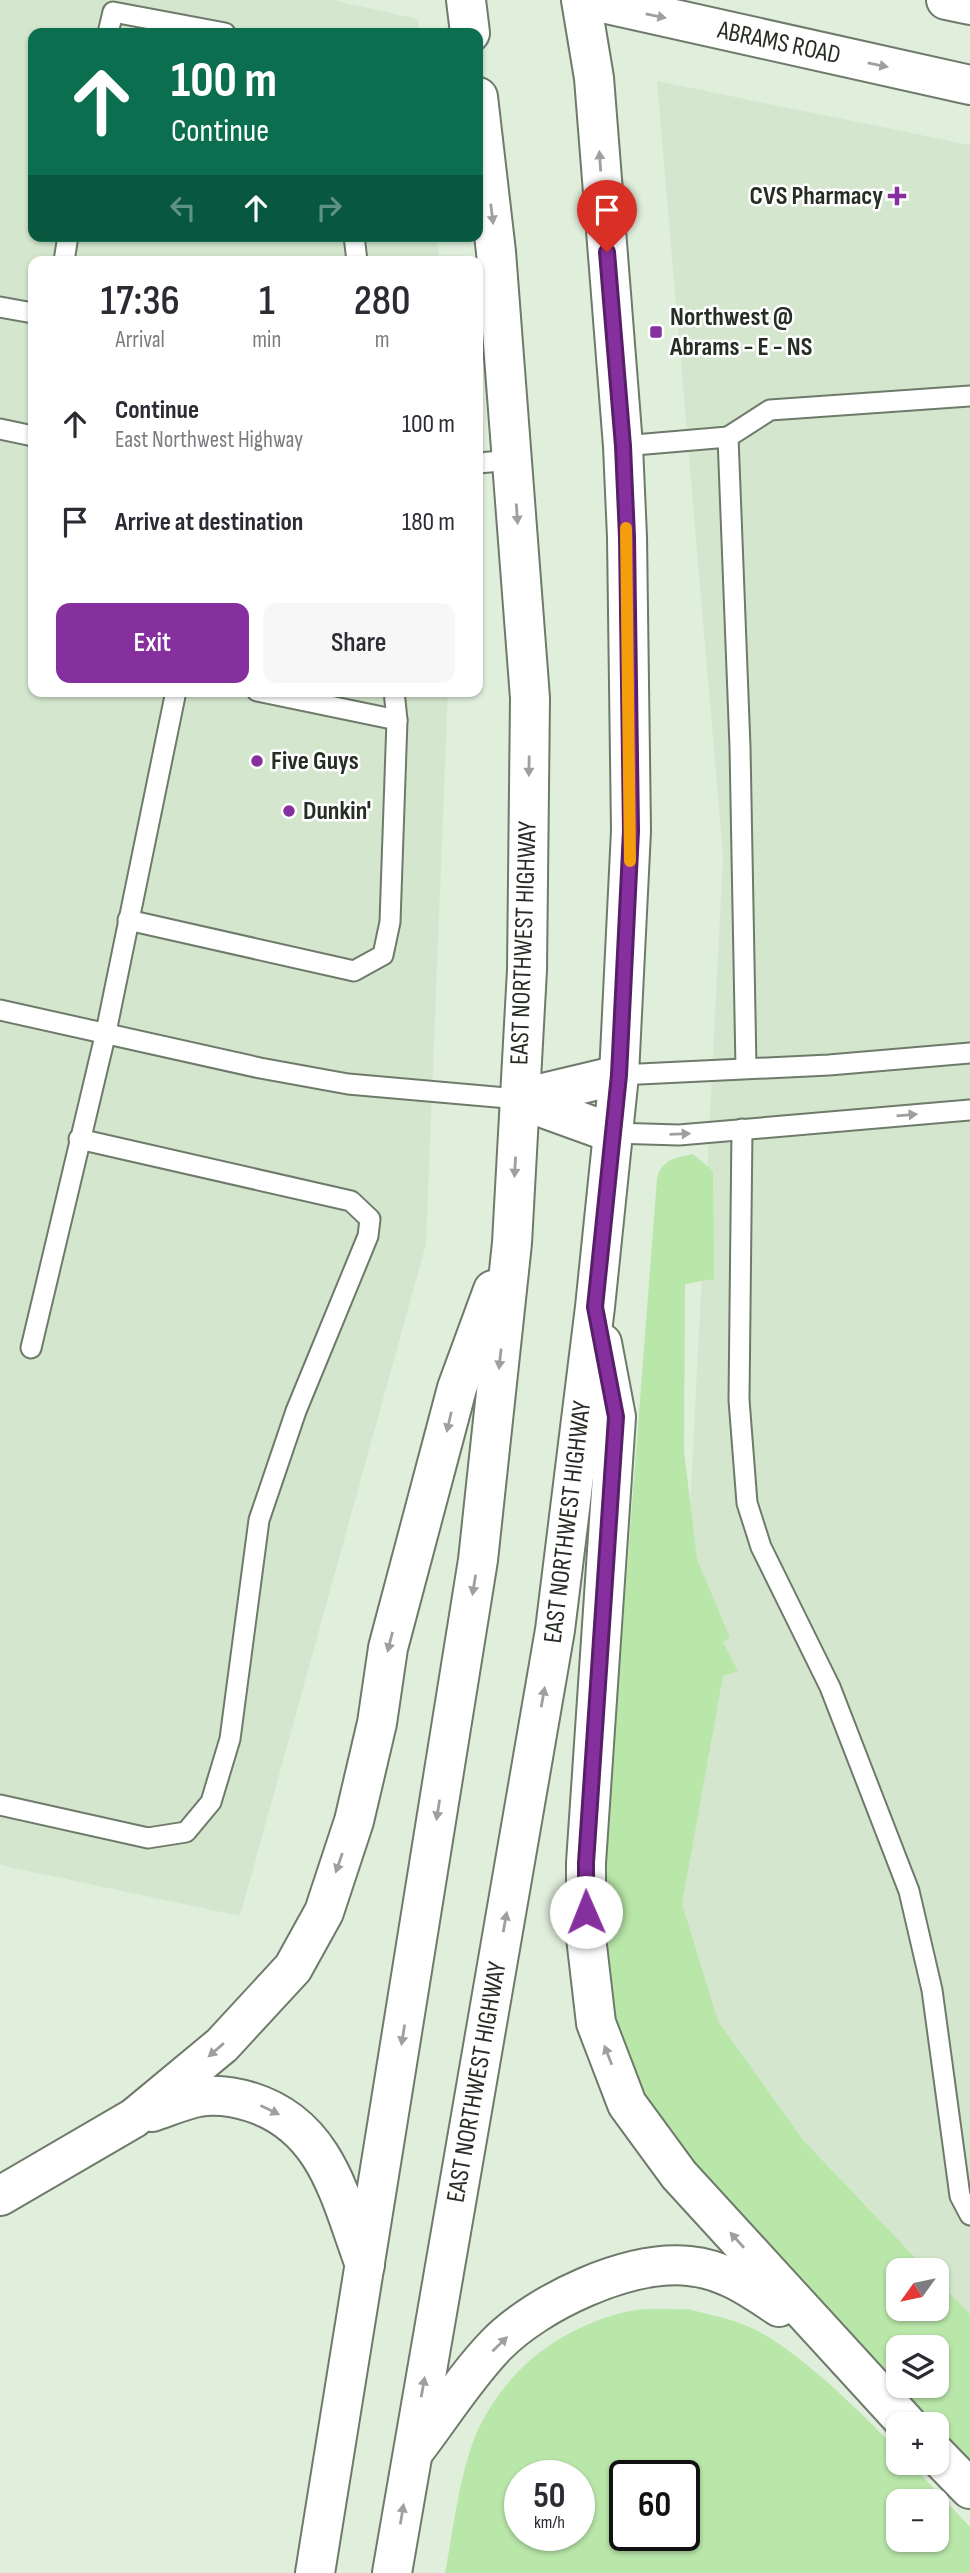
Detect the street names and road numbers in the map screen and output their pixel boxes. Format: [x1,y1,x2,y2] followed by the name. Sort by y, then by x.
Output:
[714,15,843,71] street label: ABRAMS ROAD
[504,820,544,1065] street label: EAST NORTHWEST HIGHWAY
[538,1399,598,1645] street label: EAST NORTHWEST HIGHWAY
[441,1959,513,2205] street label: EAST NORTHWEST HIGHWAY

